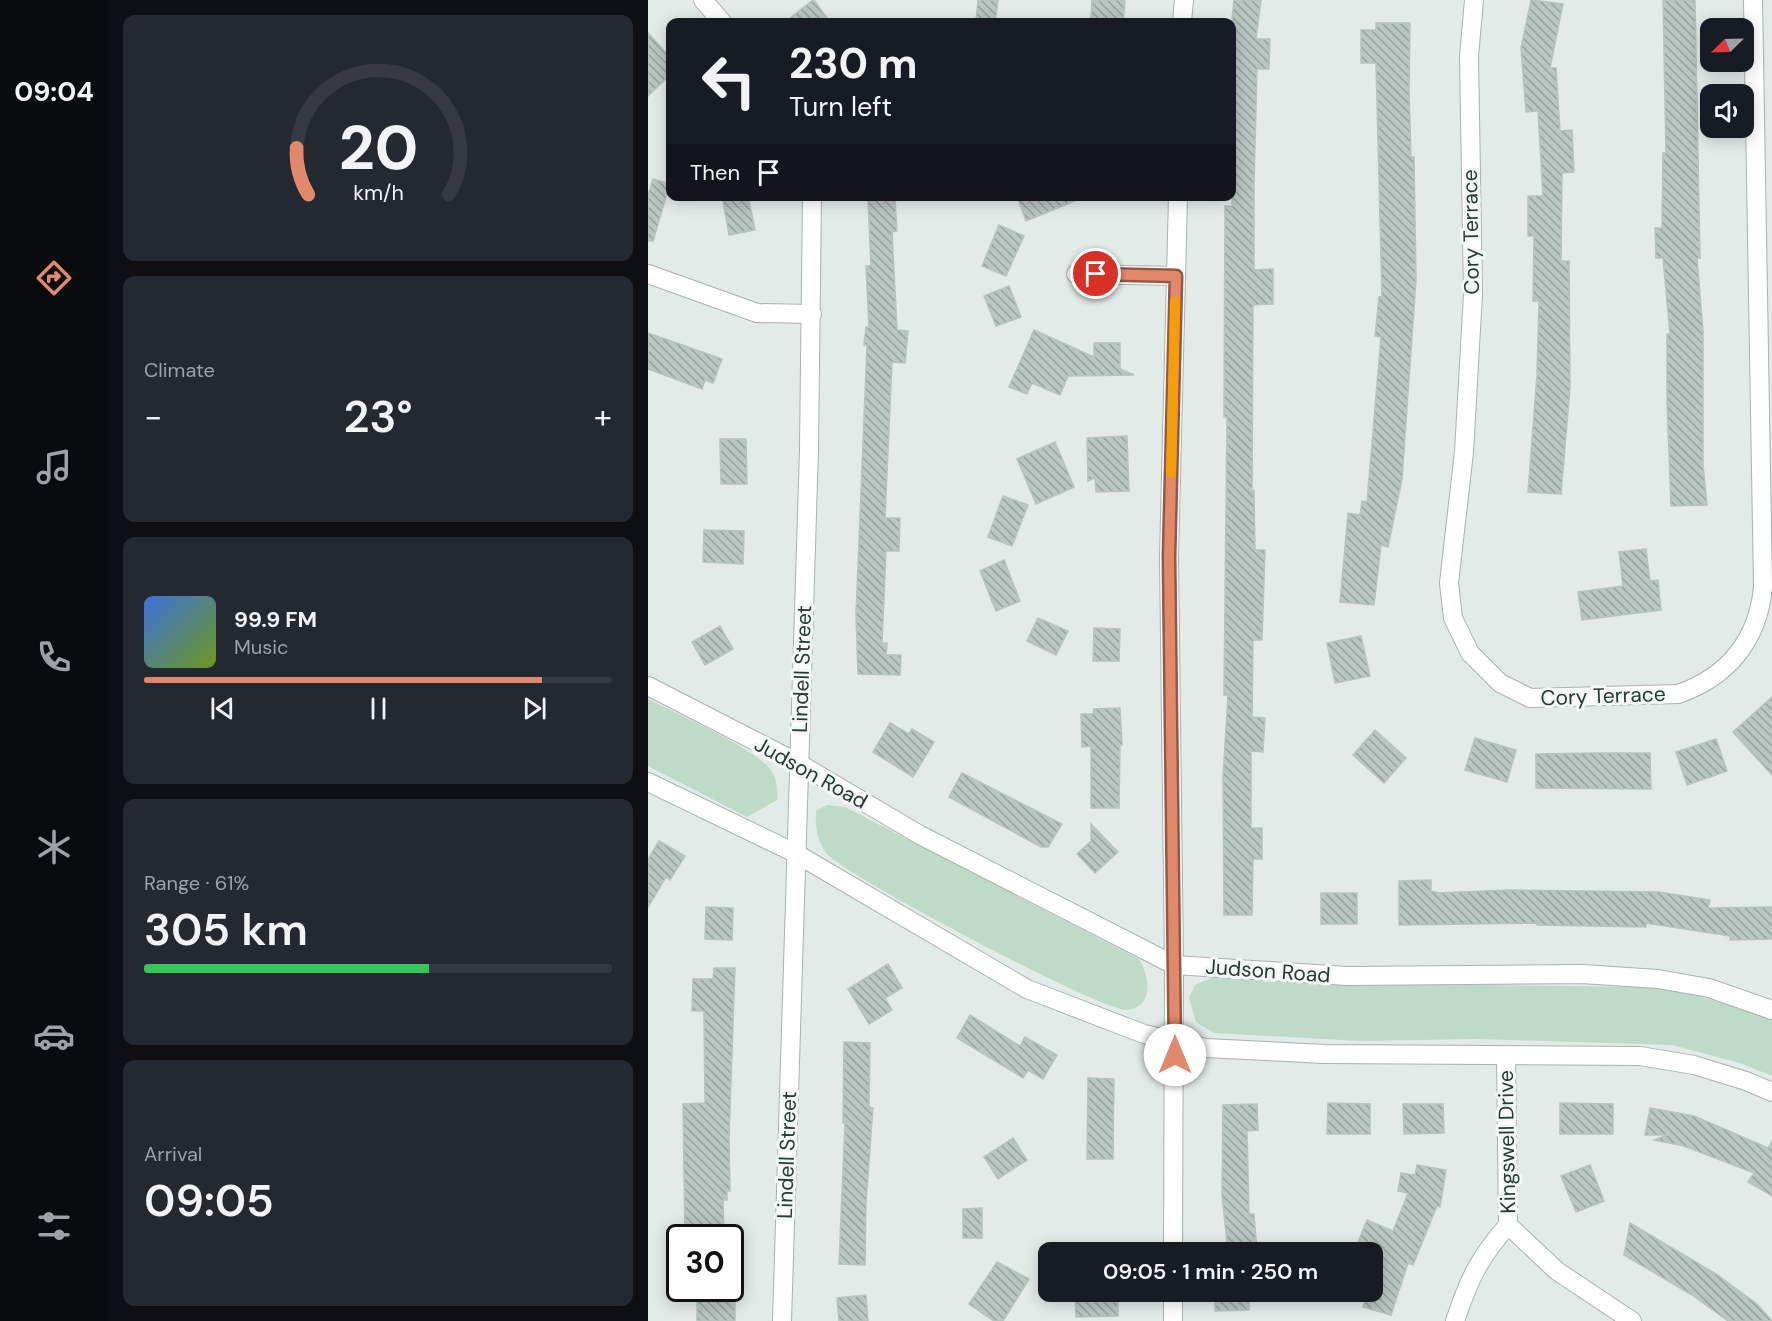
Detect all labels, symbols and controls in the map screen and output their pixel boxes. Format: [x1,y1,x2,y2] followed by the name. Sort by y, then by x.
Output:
[1700,18,1754,72] north arrow
[1700,18,1754,138] map controls
[789,36,918,91] text: 230 m
[690,42,768,120] icon: left
[14,74,94,109] text: 09:04
[1700,84,1754,138] button: sound
[789,89,892,124] text: Turn left
[338,107,418,188] text: 20
[752,156,785,189] icon: arrive
[690,158,740,187] text: Then
[1456,169,1486,295] street label: Cory Terrace
[353,179,403,207] text: km/h
[1070,248,1121,299] pin
[33,257,75,299] icon: directions
[1079,257,1112,290] icon: arrive
[144,357,215,383] text: Climate
[344,387,413,446] text: 23°
[144,395,162,438] text: −
[594,395,612,438] text: +
[33,446,75,488] icon: music
[234,605,317,634] text: 99.9 FM
[786,605,818,733] street label: Lindell Street
[234,634,289,660] text: Music
[33,636,75,678] icon: phone
[1540,680,1666,712] street label: Cory Terrace
[206,692,239,725] icon: previous
[362,692,395,725] icon: pause
[518,692,551,725] icon: next
[749,730,873,816] street label: Judson Road
[33,826,75,868] icon: climate
[144,870,249,896] text: Range · 61%
[144,900,308,959] text: 305 km
[1205,953,1331,989] street label: Judson Road
[33,1015,75,1057] icon: car
[1143,1023,1207,1087] position arrow
[1492,1070,1522,1214] street label: Kingswell Drive
[771,1091,803,1219] street label: Lindell Street
[144,1141,202,1167] text: Arrival
[144,1171,274,1230] text: 09:05
[33,1205,75,1247] icon: filters
[666,1224,744,1302] speed limit sign: 30
[1103,1257,1318,1286] text: 09:05 · 1 min · 250 m

